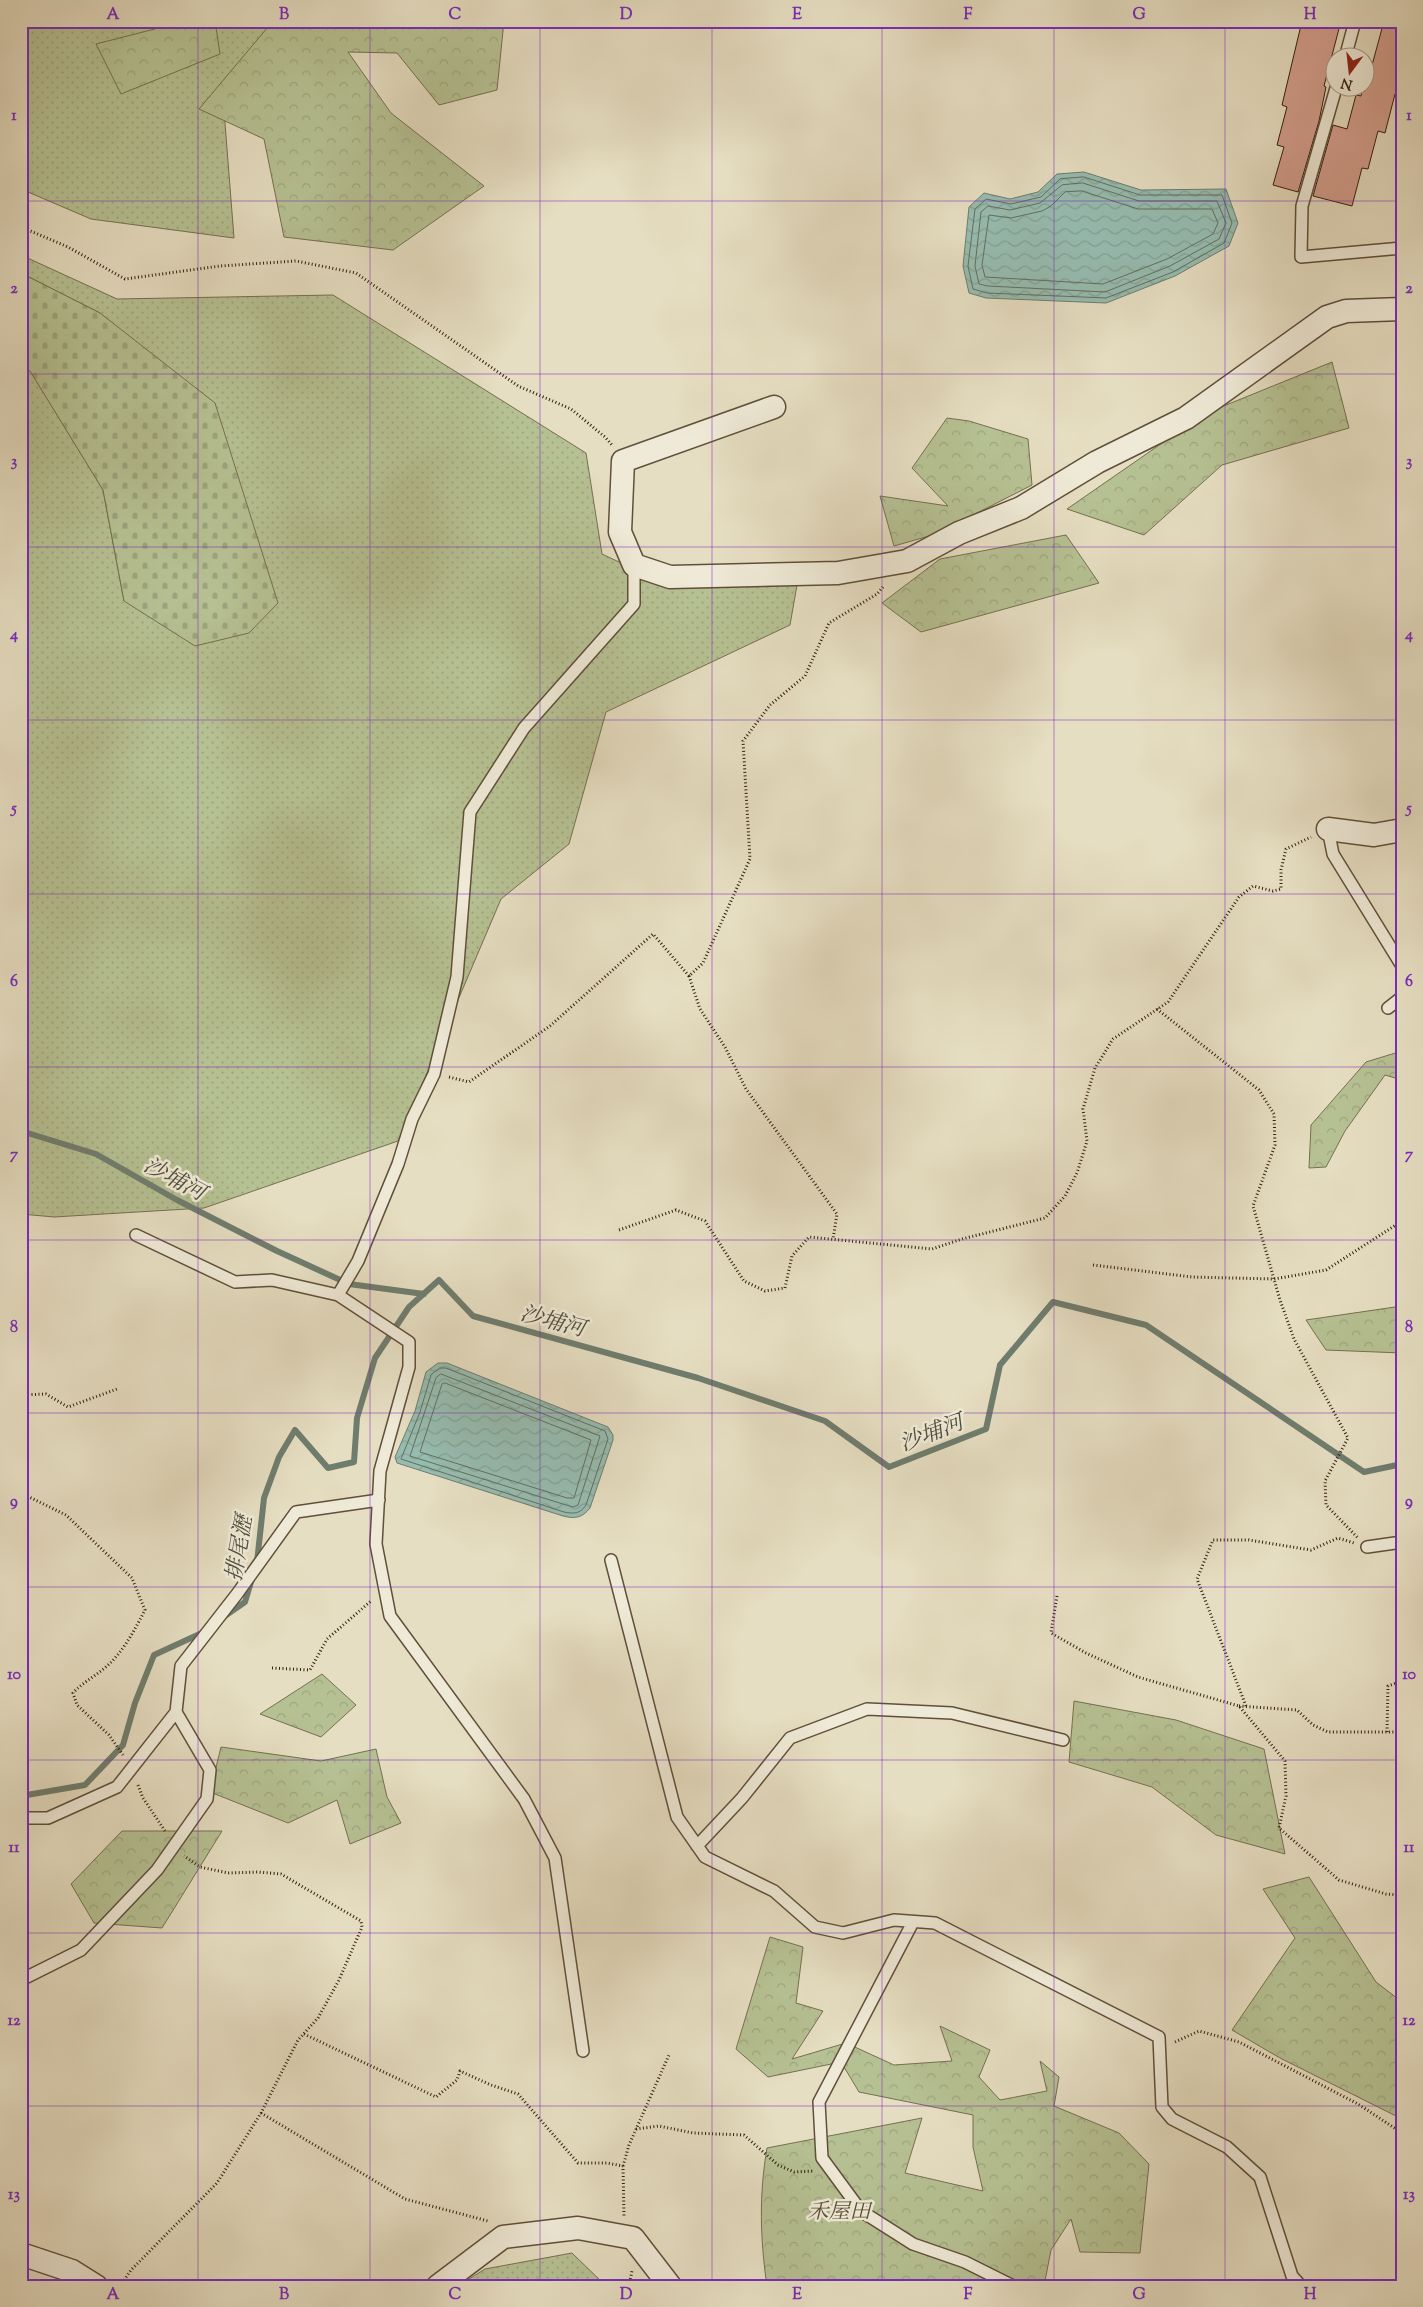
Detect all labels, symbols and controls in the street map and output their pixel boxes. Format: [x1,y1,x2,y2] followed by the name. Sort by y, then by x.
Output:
[107,4,120,27] text: A
[279,4,289,27] text: B
[449,4,462,27] text: C
[620,4,633,27] text: D
[792,4,802,27] text: E
[964,4,973,27] text: F
[1132,4,1146,27] text: G
[1304,4,1317,27] text: H
[1326,48,1376,98] north arrow
[1339,72,1355,94] text: N
[11,105,17,128] text: 1
[1406,105,1412,128] text: 1
[10,278,18,301] text: 2
[1405,278,1413,301] text: 2
[11,451,18,474] text: 3
[1406,451,1413,474] text: 3
[9,624,18,647] text: 4
[1404,624,1413,647] text: 4
[9,798,17,821] text: 5
[1404,798,1412,821] text: 5
[10,971,18,994] text: 6
[1405,971,1413,994] text: 6
[10,1144,19,1167] text: 7
[1405,1144,1414,1167] text: 7
[137,1151,214,1212] water label: 沙埔河
[516,1299,592,1348] water label: 沙埔河
[10,1317,18,1340] text: 8
[1405,1317,1413,1340] text: 8
[896,1407,972,1462] water label: 沙埔河
[10,1491,18,1514] text: 9
[1405,1491,1413,1514] text: 9
[219,1509,263,1584] water label: 排尾瀝
[7,1664,21,1687] text: 10
[1402,1664,1416,1687] text: 10
[9,1837,20,1860] text: 11
[1404,1837,1415,1860] text: 11
[8,2010,21,2033] text: 12
[1403,2010,1416,2033] text: 12
[8,2184,20,2207] text: 13
[1403,2184,1415,2207] text: 13
[808,2198,873,2228] park label: 禾屋田
[107,2284,120,2307] text: A
[279,2284,289,2307] text: B
[449,2284,462,2307] text: C
[620,2284,633,2307] text: D
[792,2284,802,2307] text: E
[964,2284,973,2307] text: F
[1132,2284,1146,2307] text: G
[1304,2284,1317,2307] text: H

